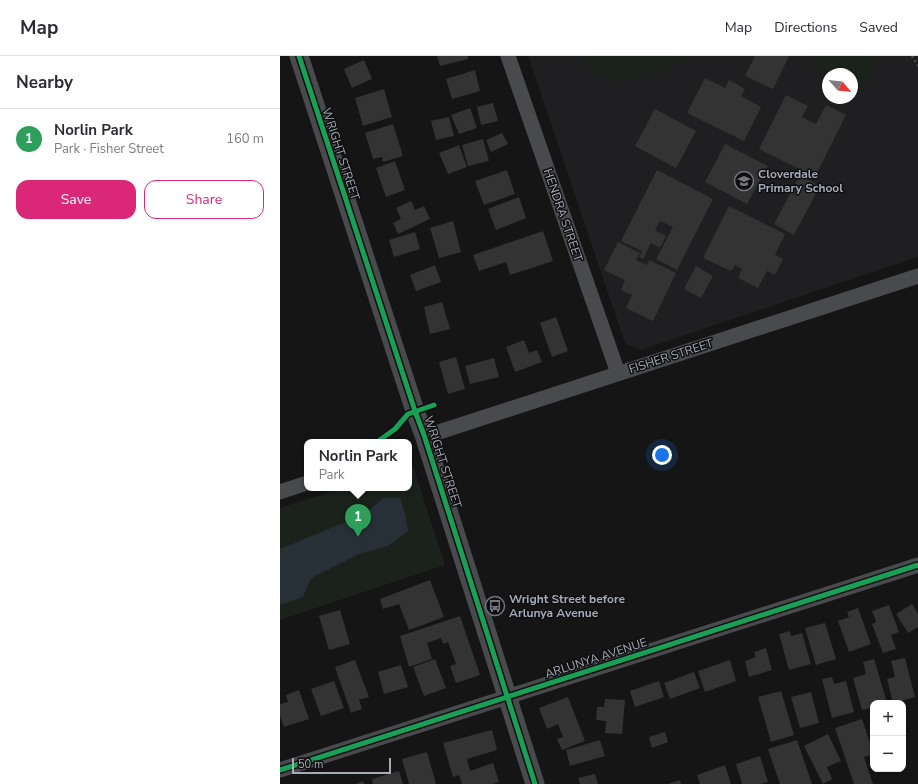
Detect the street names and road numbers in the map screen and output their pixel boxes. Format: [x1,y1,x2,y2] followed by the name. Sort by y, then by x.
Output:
[319,106,364,203] street label: WRIGHT STREET
[540,166,587,264] street label: HENDRA STREET
[627,335,716,377] street label: FISHER STREET
[421,414,466,511] street label: WRIGHT STREET
[543,634,649,682] street label: ARLUNYA AVENUE

